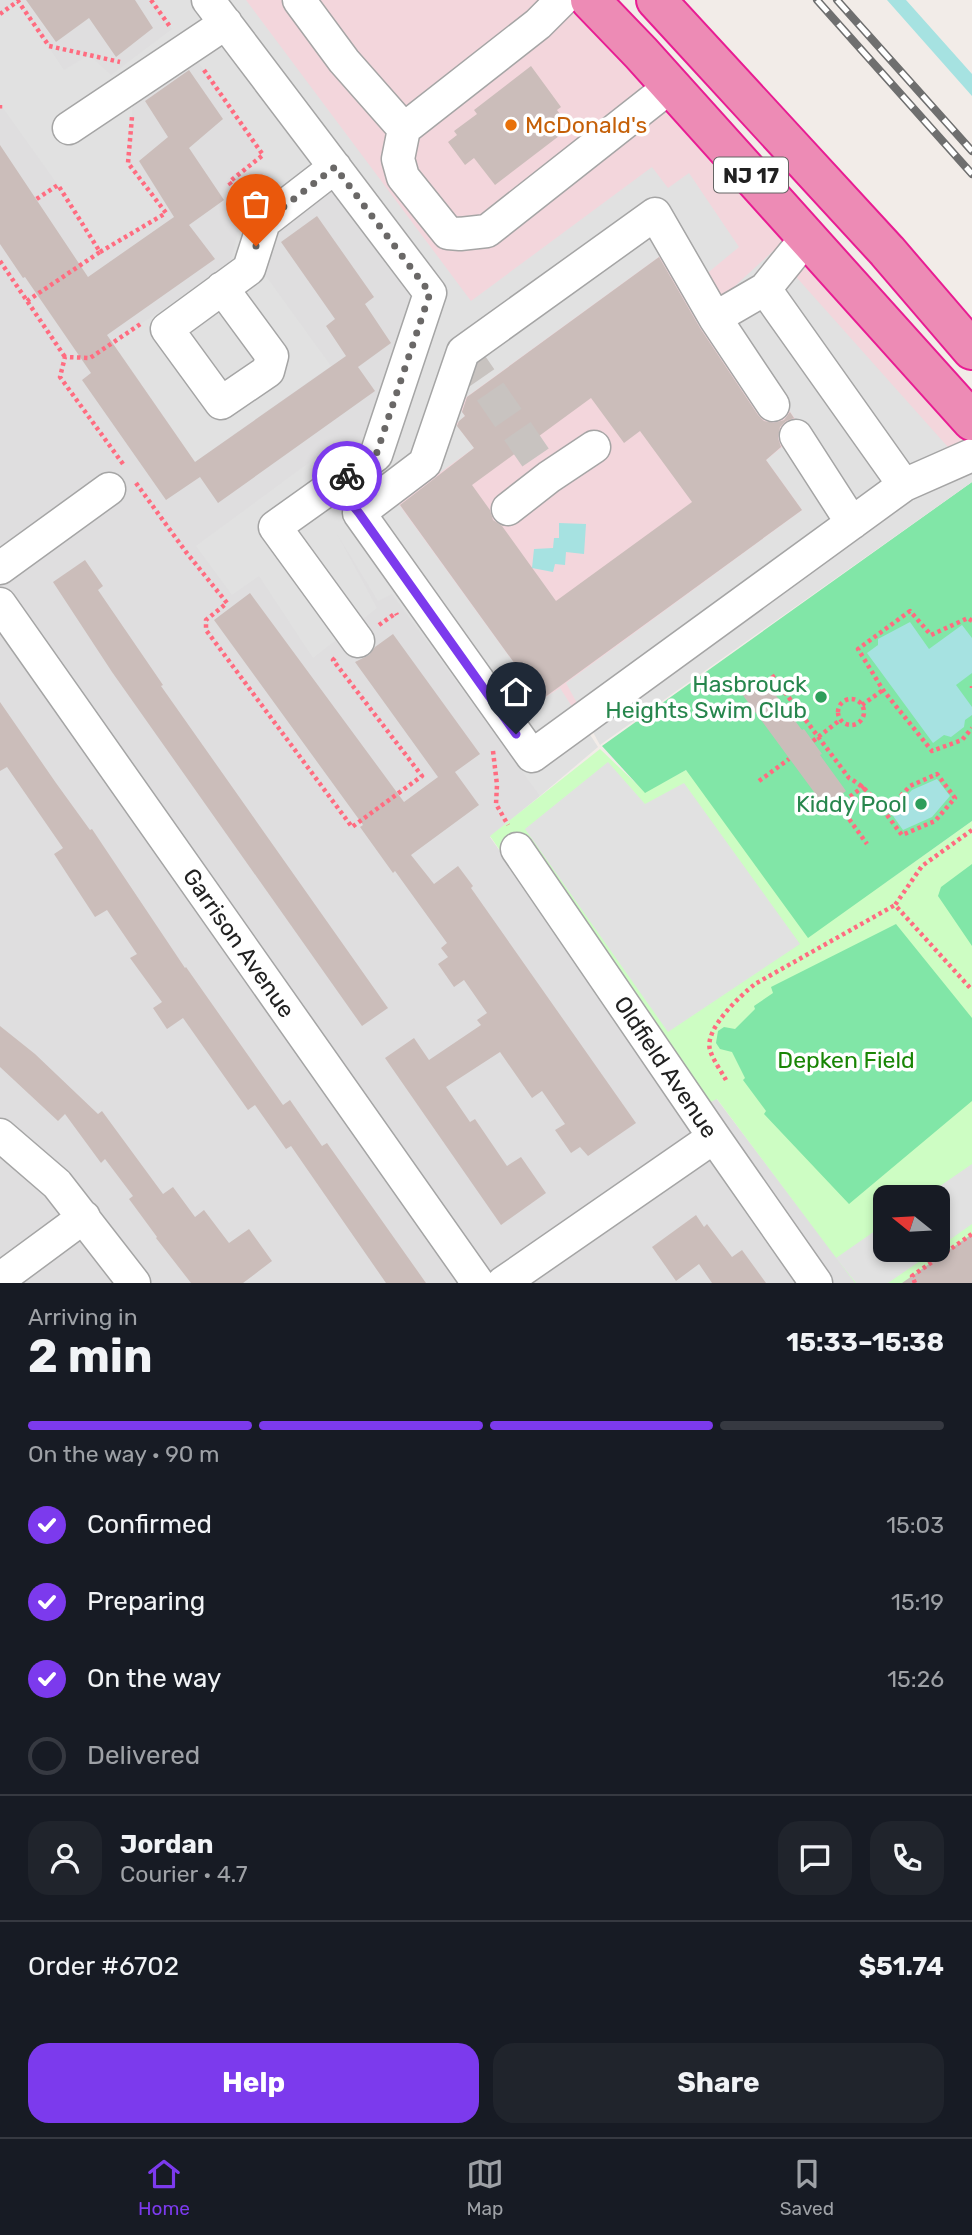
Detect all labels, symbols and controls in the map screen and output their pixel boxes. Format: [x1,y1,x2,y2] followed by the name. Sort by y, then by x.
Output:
[525,111,647,139] place label: McDonald's
[503,117,519,133] marker: McDonald's
[714,158,788,192] road number: NJ 17
[226,174,286,246] pin
[237,185,275,223] icon: bag
[312,441,382,511] courier
[328,457,366,495] icon: bike
[486,662,546,734] pin
[605,670,807,724] place label: Hasbrouck Heights Swim Club
[497,673,535,711] icon: home
[813,689,829,705] marker: Hasbrouck Heights Swim Club
[796,790,907,818] place label: Kiddy Pool
[913,796,929,812] marker: Kiddy Pool
[177,863,301,1023] street label: Garrison Avenue
[608,991,724,1143] street label: Oldfield Avenue
[777,1046,915,1074] park label: Depken Field
[873,1185,950,1262] north arrow
[873,1185,950,1262] map controls
[28,1303,138,1331] text: Arriving in
[786,1327,944,1358] text: 15:33–15:38
[28,1329,153,1384] text: 2 min
[28,1440,219,1468] text: On the way · 90 m
[28,1506,66,1544] icon: check
[87,1509,212,1540] text: Confirmed
[886,1511,944,1539] text: 15:03
[28,1583,66,1621] icon: check
[87,1586,205,1617] text: Preparing
[891,1588,944,1616] text: 15:19
[28,1660,66,1698] icon: check
[87,1663,221,1694] text: On the way
[887,1665,944,1693] text: 15:26
[87,1740,200,1771] text: Delivered
[28,1821,102,1895] button: person
[778,1821,852,1895] button: chat
[870,1821,944,1895] button: phone
[120,1829,213,1860] text: Jordan
[120,1860,247,1888] text: Courier · 4.7
[28,1951,179,1982] text: Order #6702
[859,1951,944,1982] text: $51.74
[28,2043,479,2123] button: Help
[493,2043,944,2123] button: Share
[138,2155,190,2220] tab: Home
[466,2155,504,2220] tab: Map
[780,2155,834,2220] tab: Saved

